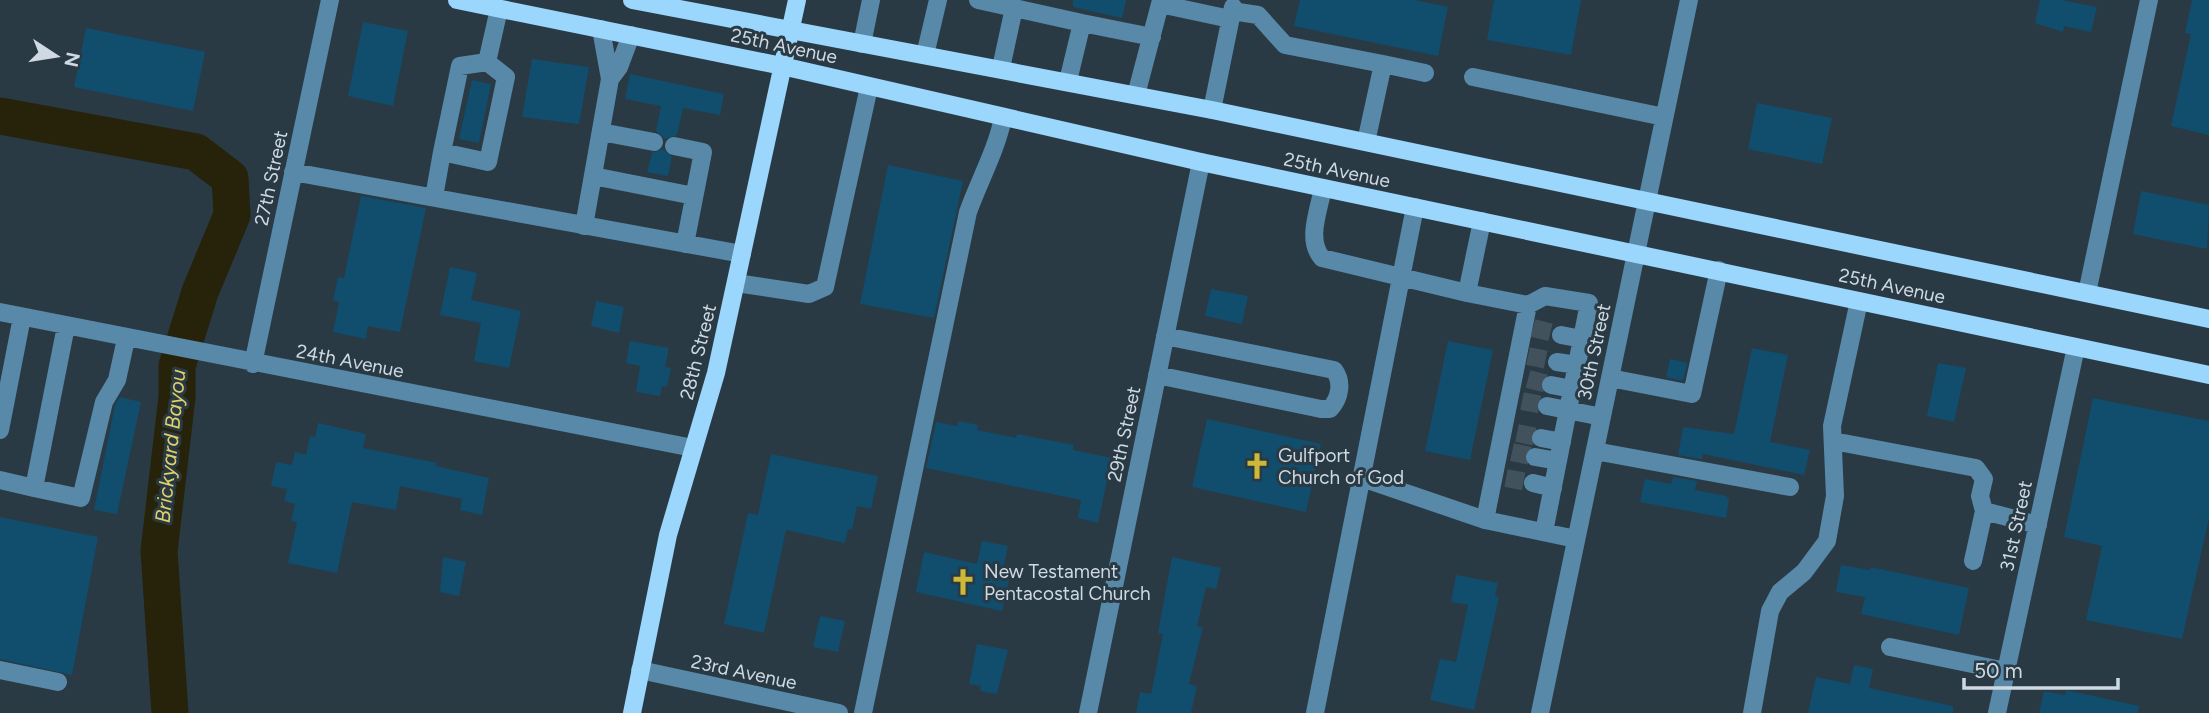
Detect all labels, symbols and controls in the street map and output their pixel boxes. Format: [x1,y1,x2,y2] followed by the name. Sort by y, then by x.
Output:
[21,21,91,91] north arrow
[729,23,839,69] street label: 25th Avenue
[59,50,85,69] text: N
[250,128,292,228] street label: 27th Street
[1282,147,1392,193] street label: 25th Avenue
[1837,263,1947,309] street label: 25th Avenue
[675,302,721,402] street label: 28th Street
[1573,302,1615,402] street label: 30th Street
[294,339,406,383] street label: 24th Avenue
[150,368,191,524] water label: Brickyard Bayou
[1103,384,1145,484] street label: 29th Street
[1278,444,1404,489] place label: Gulfport Church of God
[1242,451,1272,481] church icon: Gulfport Church of God
[1995,479,2037,573] street label: 31st Street
[984,560,1151,605] place label: New Testament Pentacostal Church
[948,567,978,597] church icon: New Testament Pentacostal Church
[1964,646,2118,690] scale bar
[689,650,799,694] street label: 23rd Avenue
[1974,658,2023,683] text: 50 m

